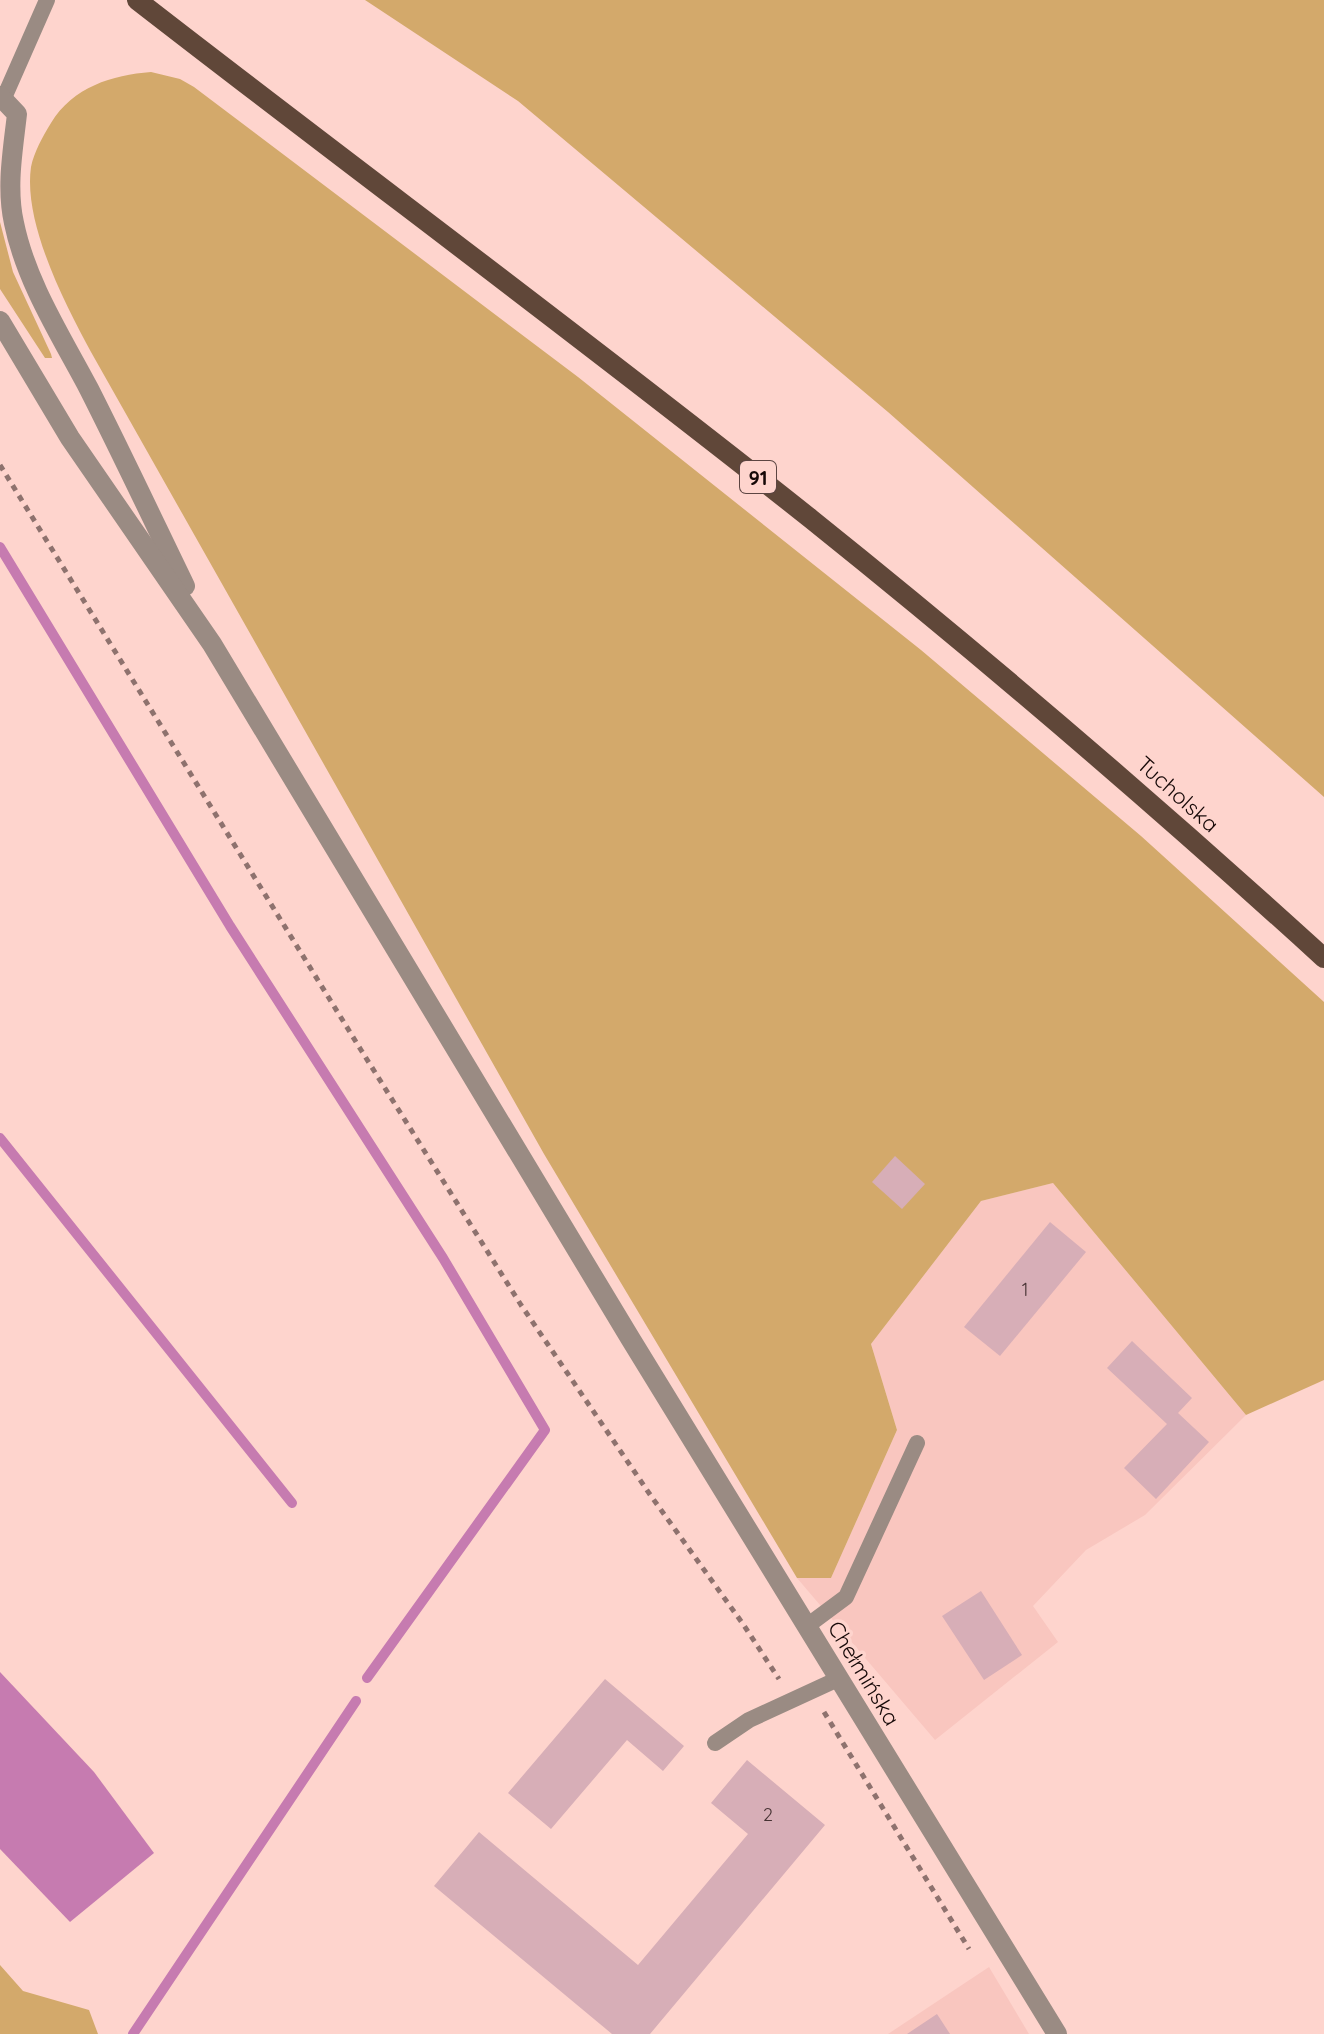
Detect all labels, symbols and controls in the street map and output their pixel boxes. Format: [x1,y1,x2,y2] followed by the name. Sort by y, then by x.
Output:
[740,461,776,493] road number: 91
[1131,750,1225,838] street label: Tucholska
[1022,1278,1028,1301] house number: 1
[822,1616,906,1730] street label: Chełmińska
[763,1803,773,1826] house number: 2

